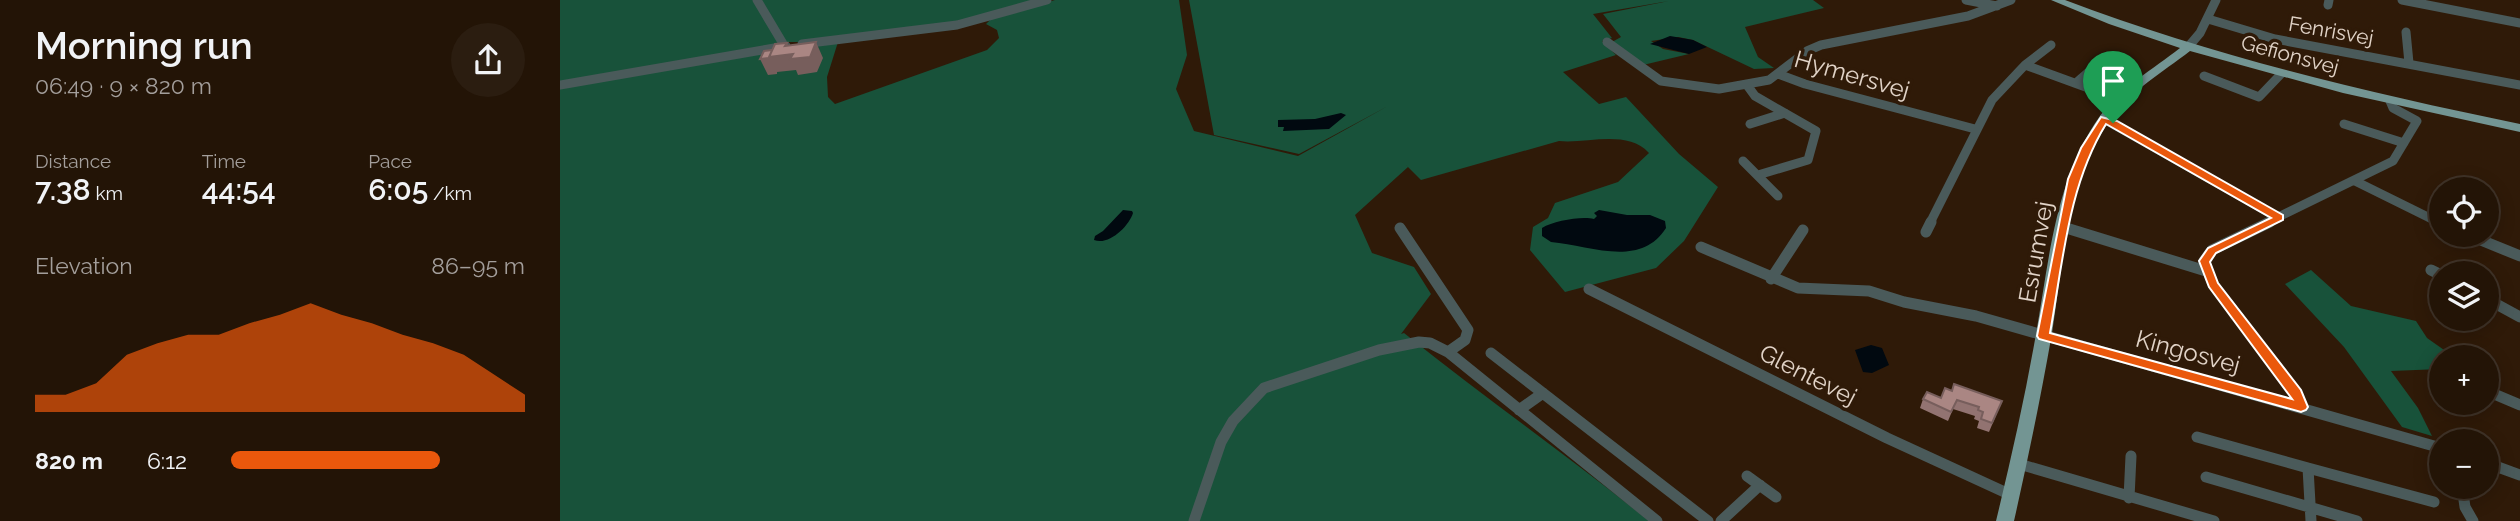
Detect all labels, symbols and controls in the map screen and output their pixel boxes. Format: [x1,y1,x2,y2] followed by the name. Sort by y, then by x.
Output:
[2287,11,2376,50] street label: Fenrisvej
[35,23,253,68] text: Morning run
[451,23,525,97] button: share
[2238,29,2342,80] street label: Gefionsvej
[1791,44,1913,105] street label: Hymersvej
[2083,51,2143,123] pin
[2094,62,2132,100] icon: arrive
[35,72,212,99] text: 06:49 · 9 × 820 m
[35,150,111,172] text: Distance
[202,150,246,172] text: Time
[368,150,412,172] text: Pace
[35,172,91,207] text: 7.38
[202,172,276,207] text: 44:54
[368,172,428,207] text: 6:05
[2429,177,2499,499] map controls
[2429,177,2499,247] button: locate
[91,182,123,204] text: km
[428,182,472,204] text: /km
[2012,199,2059,305] street label: Esrumvej
[35,252,133,279] text: Elevation
[431,252,525,279] text: 86–95 m
[2429,261,2499,331] button: layers
[2133,324,2244,379] street label: Kingosvej
[1755,338,1862,411] street label: Glentevej
[2429,345,2499,415] button: +
[2429,429,2499,499] button: −
[35,447,103,474] text: 820 m
[147,447,187,474] text: 6:12

